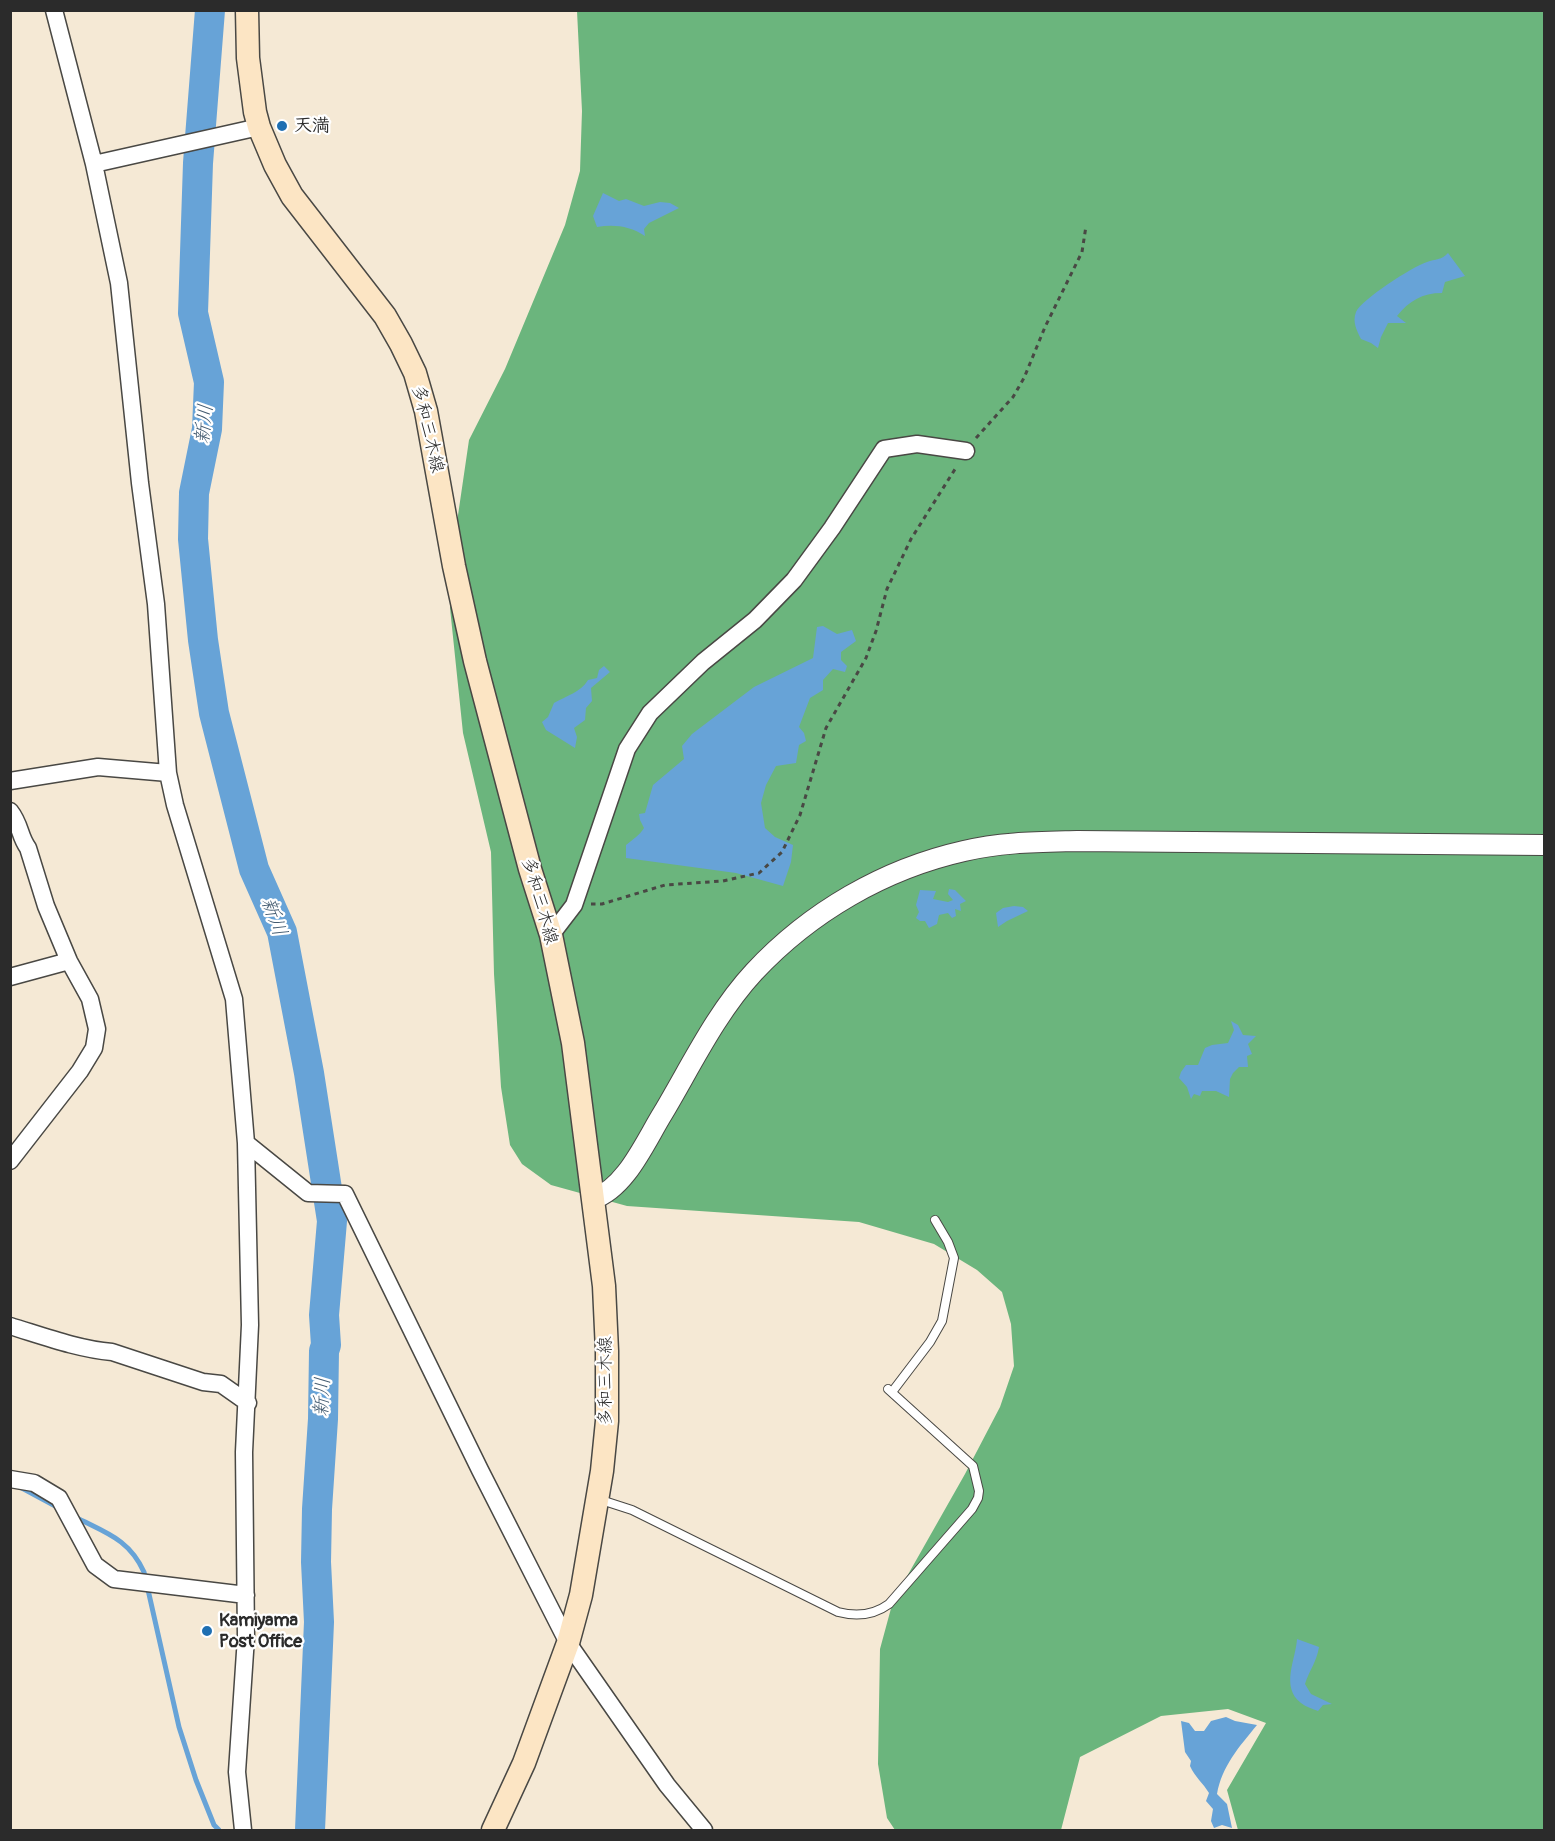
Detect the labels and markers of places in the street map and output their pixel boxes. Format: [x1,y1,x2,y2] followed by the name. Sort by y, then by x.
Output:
[294,115,330,137] place label: 天満
[275,119,289,133] marker: 天満
[219,1610,302,1652] place label: Kamiyama Post Office
[200,1624,214,1638] marker: Kamiyama Post Office

